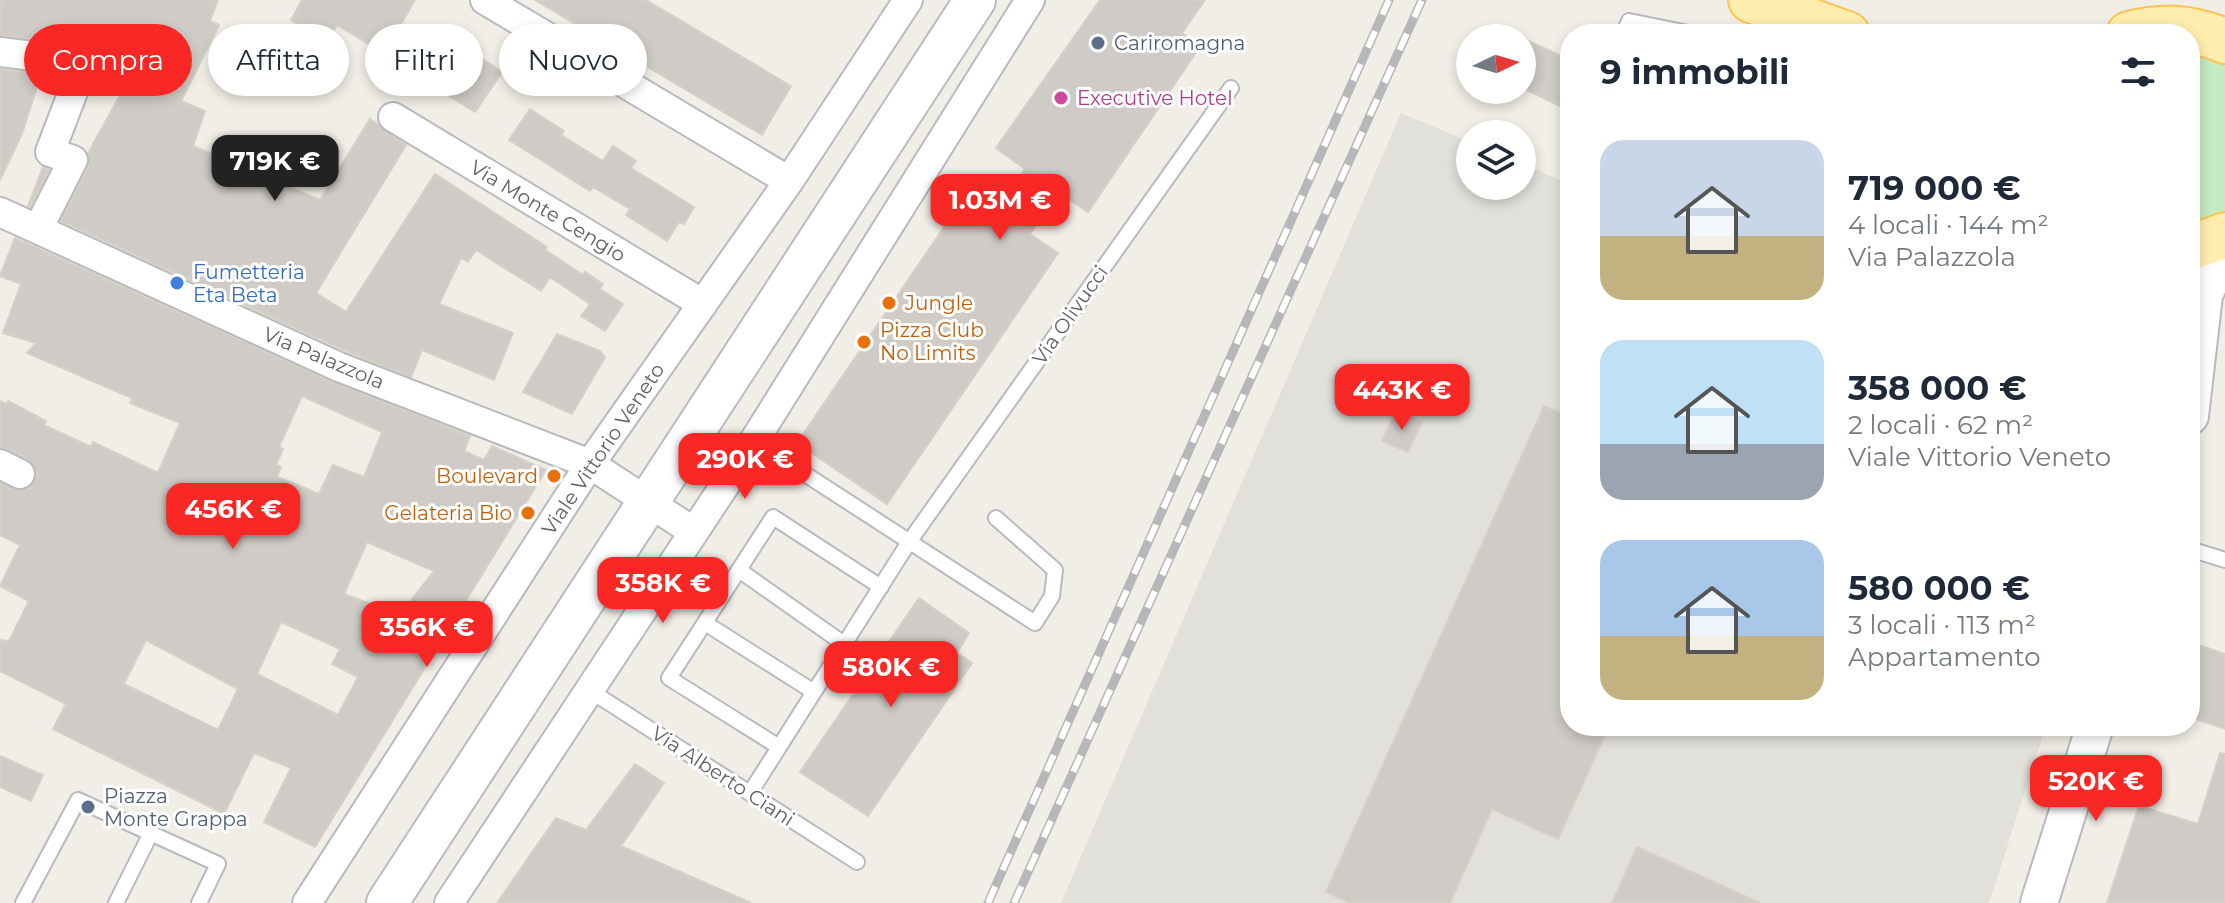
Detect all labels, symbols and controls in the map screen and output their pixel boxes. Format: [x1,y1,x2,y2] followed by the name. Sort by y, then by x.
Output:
[24,24,192,96] chip: Compra
[208,24,349,96] chip: Affitta
[365,24,483,96] chip: Filtri
[499,24,647,96] chip: Nuovo
[1456,24,1536,104] north arrow
[1456,24,1536,200] map controls
[1114,31,1245,55] place label: Cariromagna
[1089,34,1107,52] marker: Cariromagna
[2116,50,2160,94] icon: filters
[1600,51,1789,93] text: 9 immobili
[1077,86,1233,110] place label: Executive Hotel
[1052,89,1070,107] marker: Executive Hotel
[1456,120,1536,200] button: layers
[210,135,340,203] pin: 719K €
[230,145,320,177] text: 719K €
[466,155,630,267] street label: Via Monte Cengio
[1848,167,2020,209] text: 719 000 €
[1664,172,1760,268] icon: home
[926,174,1074,242] pin: 1.03M €
[949,184,1051,216] text: 1.03M €
[1848,209,2049,241] text: 4 locali · 144 m²
[1848,241,2016,273] text: Via Palazzola
[193,260,305,307] place label: Fumetteria Eta Beta
[1027,261,1113,369] street label: Via Olivucci
[168,274,186,292] marker: Fumetteria Eta Beta
[904,291,973,315] place label: Jungle
[880,294,898,312] marker: Jungle
[880,318,984,365] place label: Pizza Club No Limits
[260,322,388,394] street label: Via Palazzola
[855,333,873,351] marker: Pizza Club No Limits
[536,358,670,540] street label: Viale Vittorio Veneto
[1337,364,1467,432] pin: 443K €
[1848,367,2027,409] text: 358 000 €
[1664,372,1760,468] icon: home
[1353,374,1451,406] text: 443K €
[1848,409,2033,441] text: 2 locali · 62 m²
[680,433,810,501] pin: 290K €
[1848,441,2111,473] text: Viale Vittorio Veneto
[696,443,794,475] text: 290K €
[436,464,538,488] place label: Boulevard
[545,467,563,485] marker: Boulevard
[168,483,298,551] pin: 456K €
[184,493,282,525] text: 456K €
[384,501,512,525] place label: Gelateria Bio
[519,504,537,522] marker: Gelateria Bio
[598,557,728,625] pin: 358K €
[615,567,711,599] text: 358K €
[1848,567,2030,609] text: 580 000 €
[1664,572,1760,668] icon: home
[362,601,492,669] pin: 356K €
[1848,609,2036,641] text: 3 locali · 113 m²
[380,611,474,643] text: 356K €
[826,641,956,709] pin: 580K €
[1848,641,2041,673] text: Appartamento
[842,651,940,683] text: 580K €
[647,721,799,831] street label: Via Alberto Ciani
[2031,755,2161,823] pin: 520K €
[2048,765,2144,797] text: 520K €
[104,784,248,831] place label: Piazza Monte Grappa
[79,798,97,816] marker: Piazza Monte Grappa

